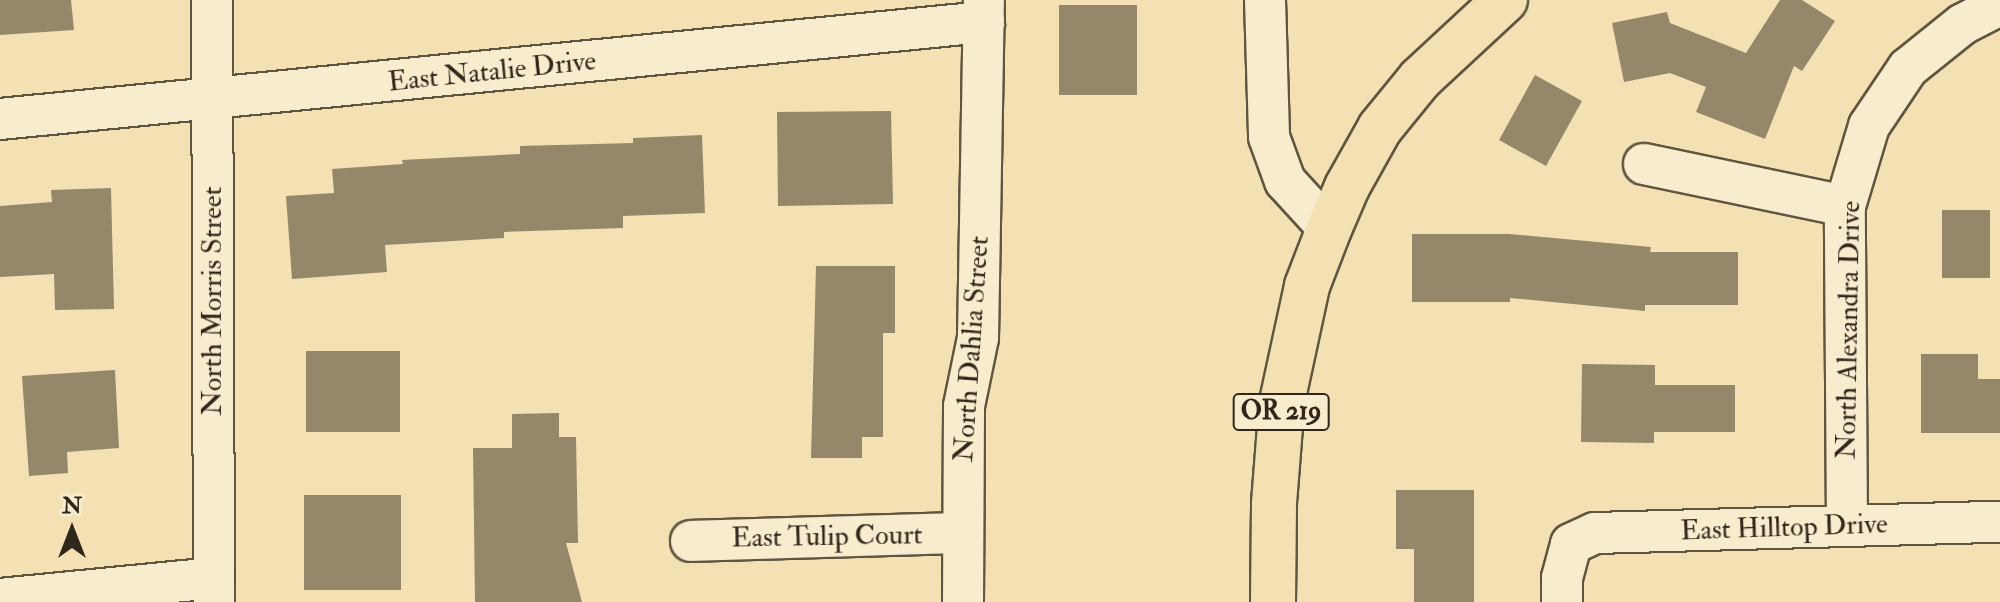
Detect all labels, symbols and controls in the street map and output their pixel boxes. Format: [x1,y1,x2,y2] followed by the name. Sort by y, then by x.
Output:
[386,44,598,100] street label: East Natalie Drive
[196,186,230,416] street label: North Morris Street
[1830,200,1868,460] street label: North Alexandra Drive
[947,235,997,463] street label: North Dahlia Street
[1231,390,1331,434] road number: OR 219
[32,490,112,570] north arrow
[62,492,82,520] text: N
[1680,508,1888,548] street label: East Hilltop Drive
[731,519,923,555] street label: East Tulip Court

